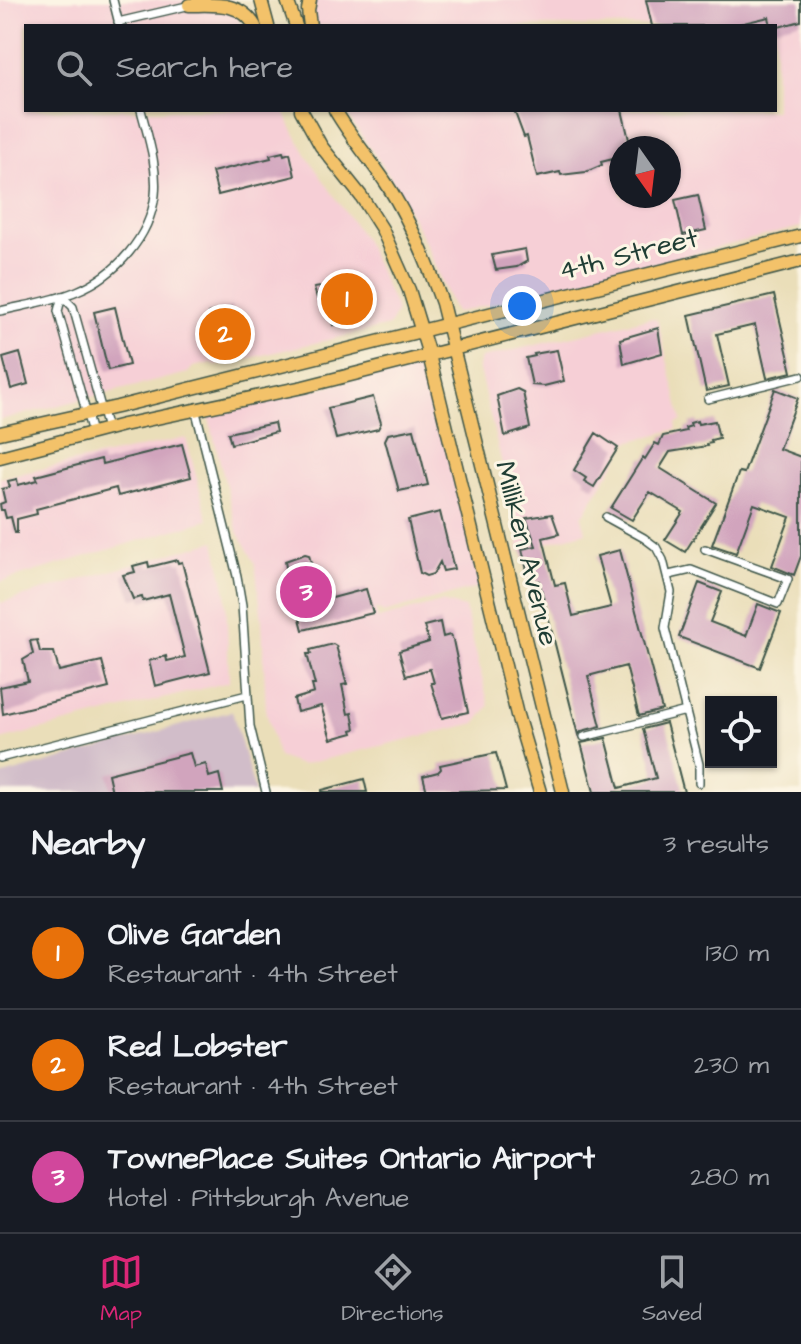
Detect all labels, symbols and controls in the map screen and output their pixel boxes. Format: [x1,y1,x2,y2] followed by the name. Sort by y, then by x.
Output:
[24,24,777,112] search box
[52,46,96,90] icon: search
[116,47,293,89] text: Search here
[609,136,681,208] north arrow
[555,218,703,291] street label: 4th Street
[321,269,373,329] pin: 1
[502,286,542,326] your location
[199,304,251,364] pin: 2
[485,457,568,650] street label: Milliken Avenue
[280,562,332,622] pin: 3
[705,696,777,768] map controls
[705,696,777,768] button: locate
[32,820,146,868] text: Nearby
[663,826,769,862] text: 3 results
[108,914,280,956] text: Olive Garden
[56,935,60,971] text: 1
[705,935,769,971] text: 130 m
[108,956,398,992] text: Restaurant · 4th Street
[108,1026,287,1068] text: Red Lobster
[51,1047,65,1083] text: 2
[694,1047,769,1083] text: 230 m
[108,1068,398,1104] text: Restaurant · 4th Street
[108,1138,595,1180] text: TownePlace Suites Ontario Airport
[51,1159,65,1195] text: 3
[690,1159,769,1195] text: 280 m
[108,1180,409,1216] text: Hotel · Pittsburgh Avenue
[99,1250,143,1329] tab: Map
[341,1250,444,1329] tab: Directions
[642,1250,702,1329] tab: Saved

